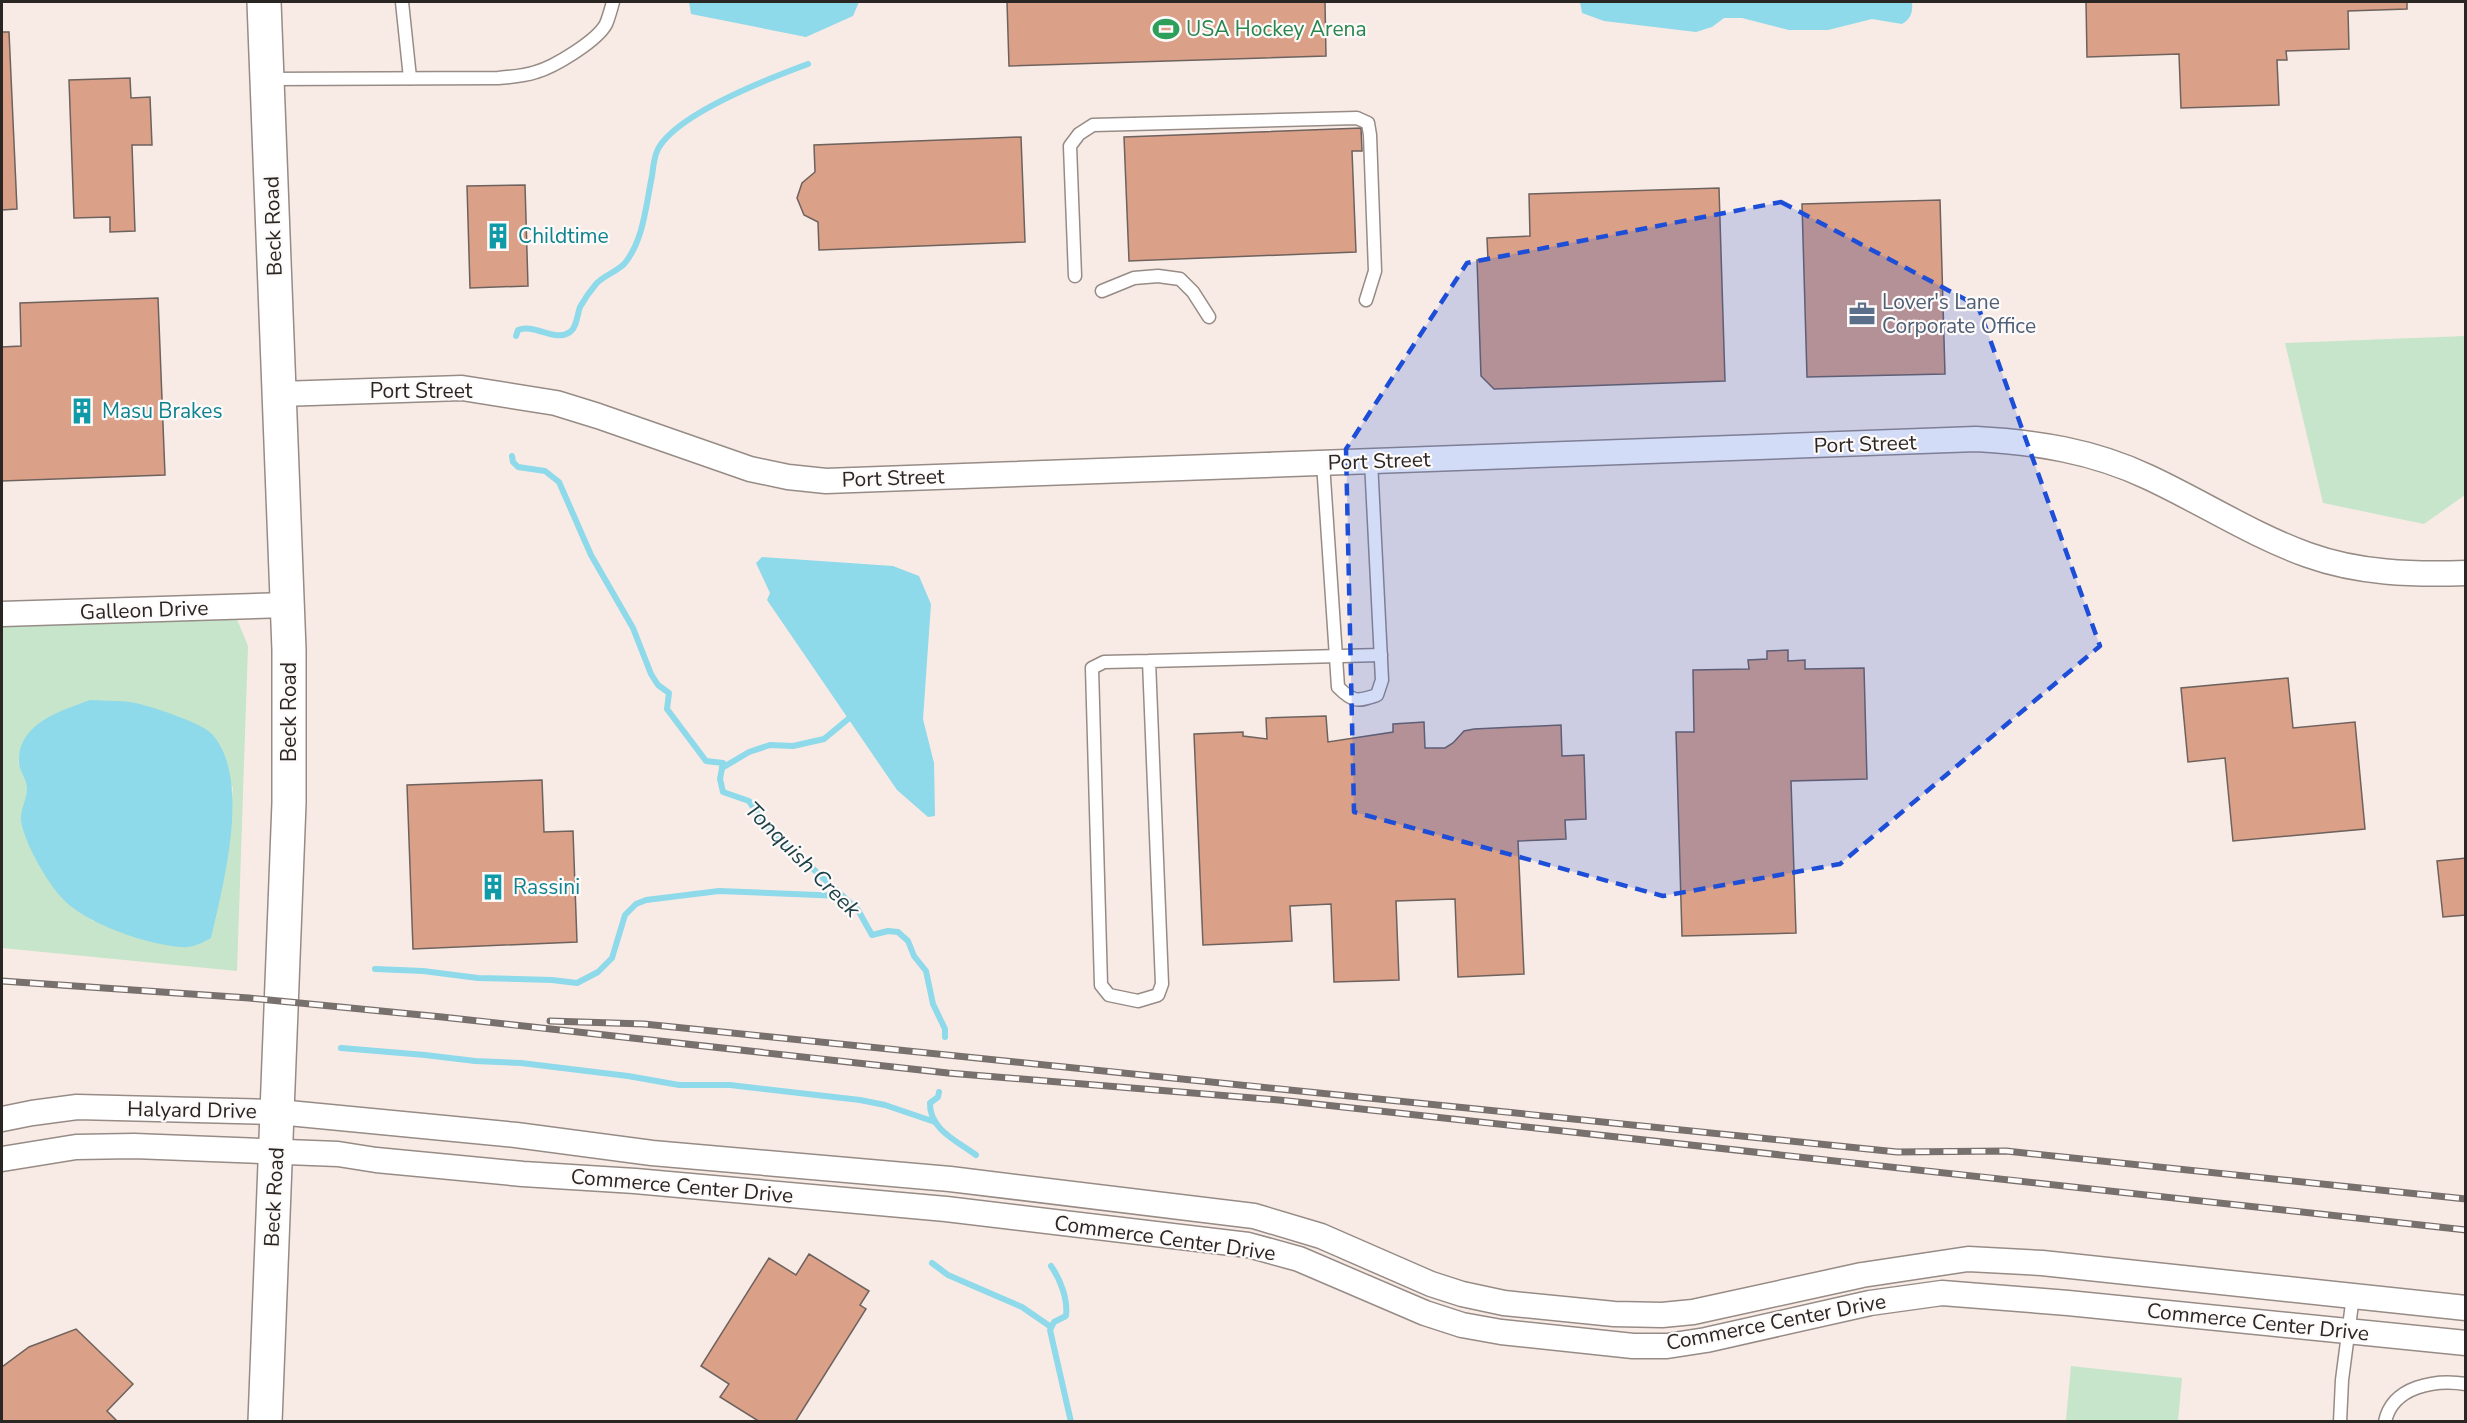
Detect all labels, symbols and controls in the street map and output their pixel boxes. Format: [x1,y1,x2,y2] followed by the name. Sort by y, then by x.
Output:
[1151,14,1181,44] sports icon: USA Hockey Arena
[1186,15,1367,43] place label: USA Hockey Arena
[257,176,289,276] street label: Beck Road
[483,221,513,251] building icon: Childtime
[518,222,609,250] place label: Childtime
[1882,288,2036,340] place label: Lover's Lane Corporate Office
[1847,299,1877,329] office icon: Lover's Lane Corporate Office
[370,377,473,405] street label: Port Street
[67,396,97,426] building icon: Masu Brakes
[102,397,223,425] place label: Masu Brakes
[1813,428,1917,460] street label: Port Street
[1327,445,1431,477] street label: Port Street
[841,462,945,494] street label: Port Street
[79,594,209,626] street label: Galleon Drive
[275,662,303,762] street label: Beck Road
[738,795,867,925] water label: Tonquish Creek
[478,872,508,902] building icon: Rassini
[513,873,580,901] place label: Rassini
[127,1095,257,1125] street label: Halyard Drive
[257,1146,291,1248] street label: Beck Road
[570,1162,794,1210] street label: Commerce Center Drive
[1052,1209,1278,1267] street label: Commerce Center Drive
[1664,1287,1888,1357] street label: Commerce Center Drive
[2145,1296,2371,1348] street label: Commerce Center Drive

